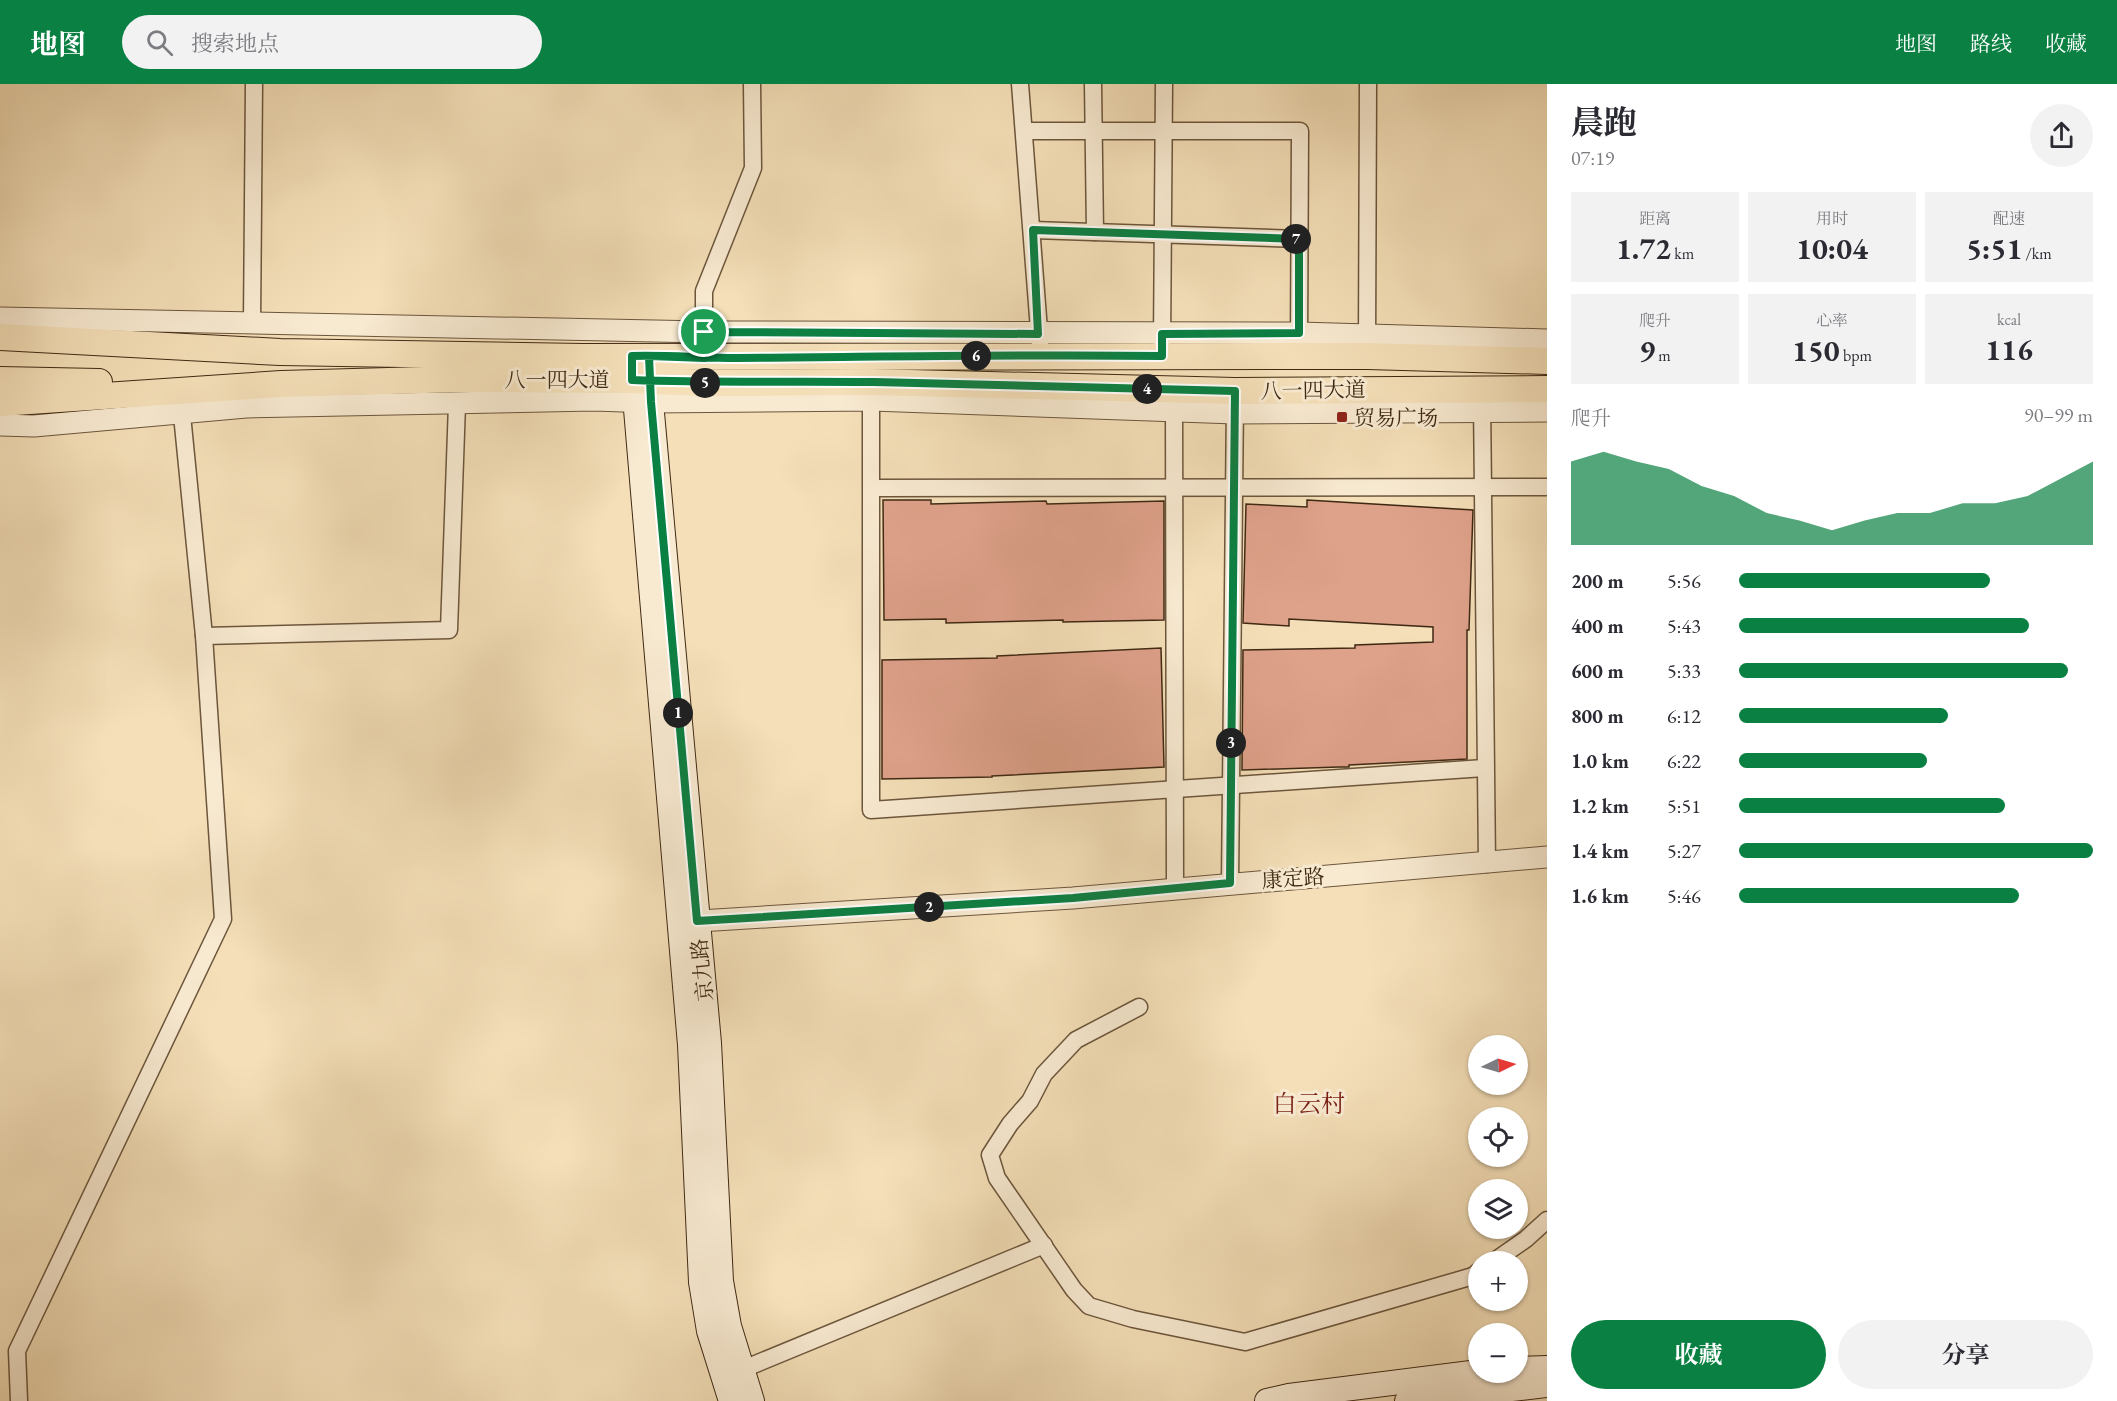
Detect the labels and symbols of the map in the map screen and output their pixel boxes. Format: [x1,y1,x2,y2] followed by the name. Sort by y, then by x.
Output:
[1281,224,1311,254] pin: 7
[678,306,729,357] pin
[961,341,991,371] pin: 6
[505,366,610,393] street label: 八一四大道
[690,368,720,398] pin: 5
[1132,374,1162,404] pin: 4
[1260,376,1366,404] street label: 八一四大道
[1354,404,1438,431] place label: 贸易广场
[1335,410,1349,424] marker: 贸易广场
[663,698,693,728] pin: 1
[1216,728,1246,758] pin: 3
[1261,862,1325,894] street label: 康定路
[914,892,944,922] pin: 2
[685,937,719,1003] street label: 京九路
[1468,1035,1528,1095] north arrow
[1273,1088,1345,1119] district label: 白云村

